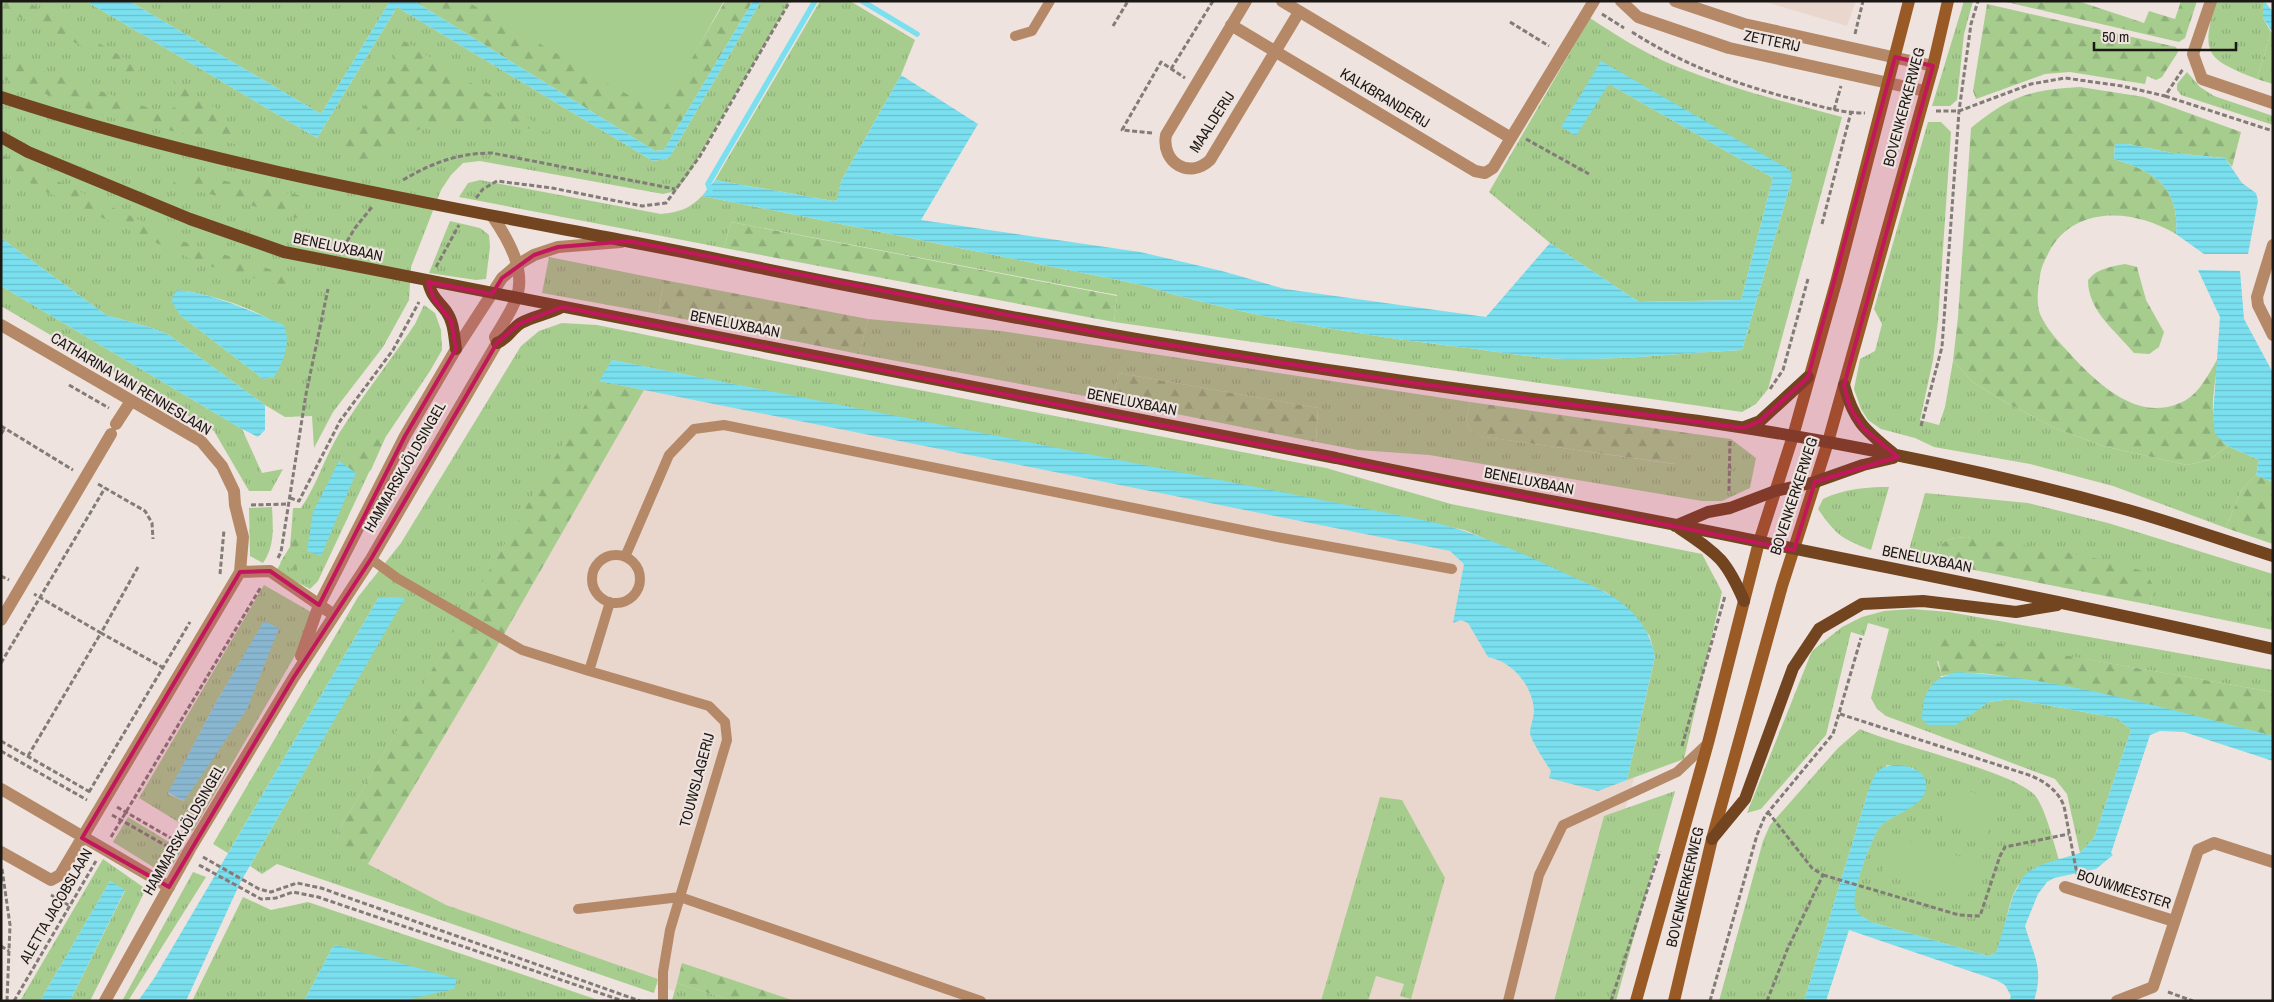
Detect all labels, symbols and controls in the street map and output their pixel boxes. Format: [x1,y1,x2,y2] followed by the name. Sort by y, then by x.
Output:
[2094,20,2236,52] scale bar
[1742,24,1802,57] street label: ZETTERIJ
[2102,26,2129,47] text: 50 m
[1877,45,1930,169] street label: BOVENKERKERWEG
[1336,63,1434,133] street label: KALKBRANDERIJ
[1184,87,1239,156] street label: MAALDERIJ
[291,227,385,266] street label: BENELUXBAAN
[688,305,782,342] street label: BENELUXBAAN
[47,327,216,440] street label: CATHARINA VAN RENNESLAAN
[1085,383,1179,420] street label: BENELUXBAAN
[359,397,451,536] street label: HAMMARSKJÖLDSINGEL
[1765,434,1822,557] street label: BOVENKERKERWEG
[1482,462,1576,499] street label: BENELUXBAAN
[1880,540,1974,577] street label: BENELUXBAAN
[674,730,719,829] street label: TOUWSLAGERIJ
[138,760,230,899] street label: HAMMARSKJÖLDSINGEL
[1660,825,1709,949] street label: BOVENKERKERWEG
[14,844,97,968] street label: ALETTA JACOBSLAAN
[2074,863,2174,914] street label: BOUWMEESTER

